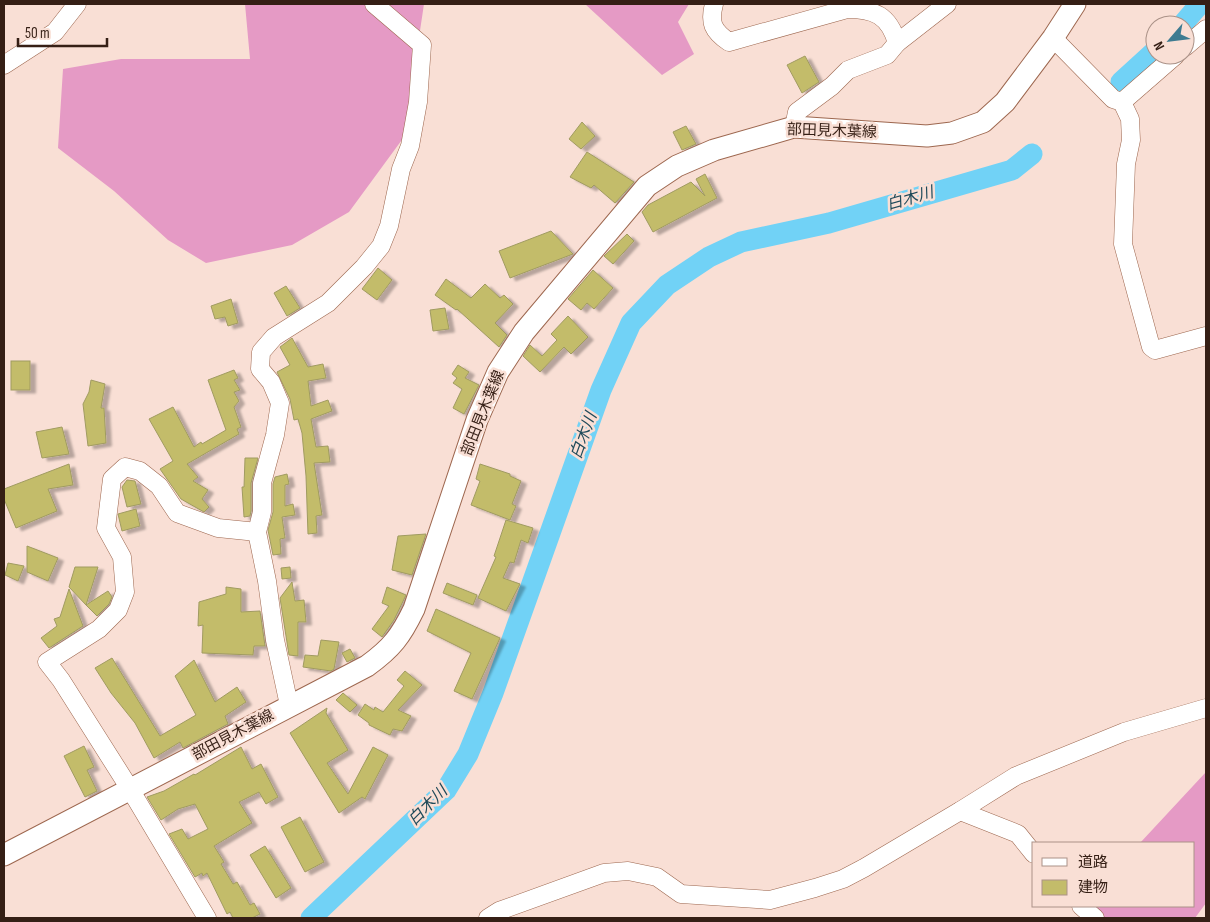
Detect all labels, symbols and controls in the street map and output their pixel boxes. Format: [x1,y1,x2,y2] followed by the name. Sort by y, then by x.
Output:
[18,15,106,47] scale bar
[1145,15,1195,65] north arrow
[25,24,50,43] text: 50 m
[1150,39,1168,53] text: N
[787,120,877,142] street label: 部田見木葉線
[884,183,938,215] water label: 白木川
[457,368,509,458] street label: 部田見木葉線
[567,408,602,462] water label: 白木川
[189,705,277,765] street label: 部田見木葉線
[404,781,453,830] water label: 白木川
[1032,842,1195,907] legend
[1078,853,1108,872] text: 道路
[1078,878,1108,897] text: 建物

